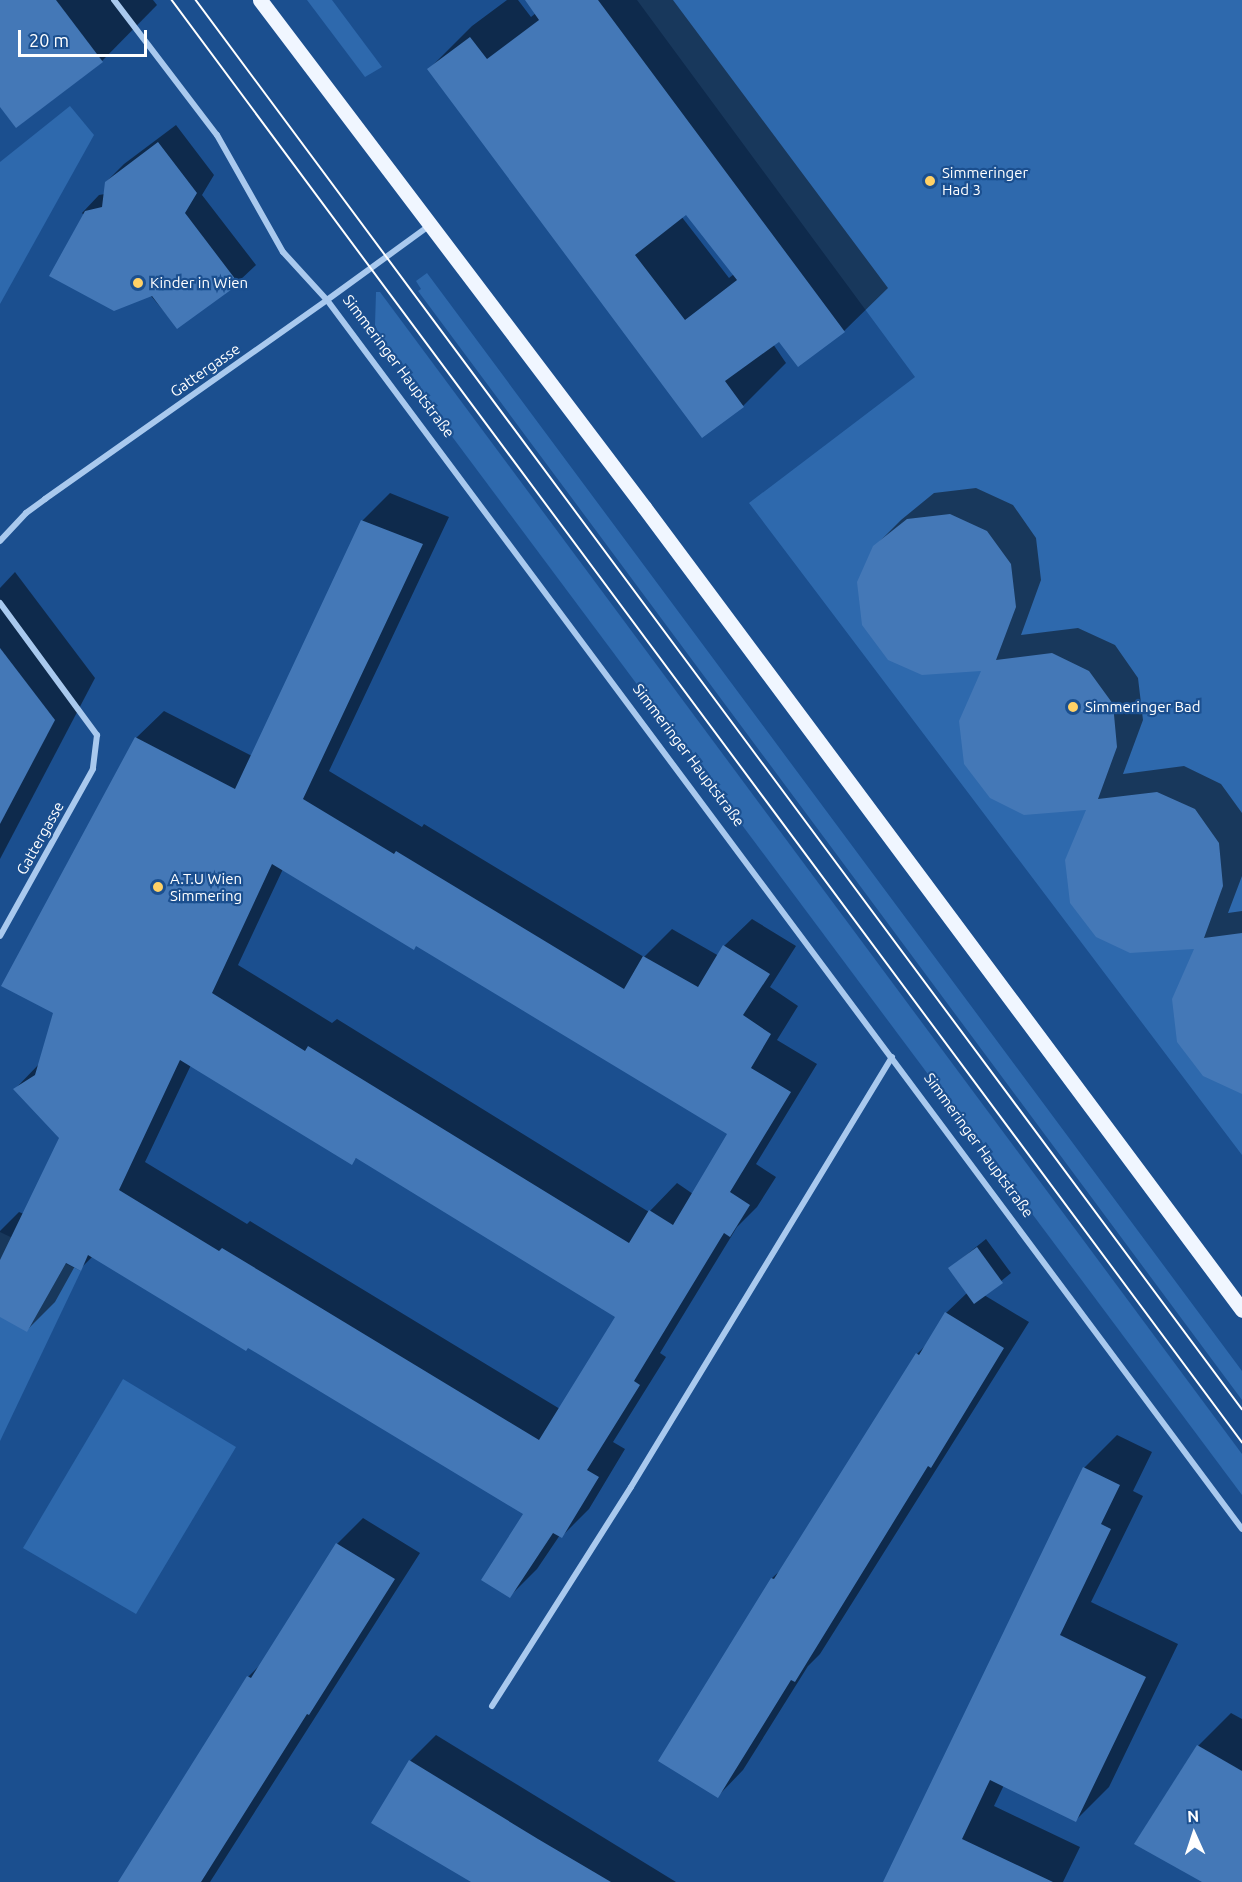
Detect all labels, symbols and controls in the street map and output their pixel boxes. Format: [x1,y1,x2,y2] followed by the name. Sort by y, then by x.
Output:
[21,18,150,56] scale bar
[29,30,69,50] text: 20 m
[942,163,1028,198] place label: Simmeringer Had 3
[923,174,937,188] marker: Simmeringer Had 3
[150,274,248,292] place label: Kinder in Wien
[131,276,145,290] marker: Kinder in Wien
[339,291,459,441] street label: Simmeringer Hauptstraße
[167,339,243,401] street label: Gattergasse
[629,680,749,830] street label: Simmeringer Hauptstraße
[1085,698,1201,716] place label: Simmeringer Bad
[1066,700,1080,714] marker: Simmeringer Bad
[12,798,68,878] street label: Gattergasse
[170,869,242,904] place label: A.T.U Wien Simmering
[151,880,165,894] marker: A.T.U Wien Simmering
[921,1069,1037,1221] street label: Simmeringer Hauptstraße
[1164,1804,1224,1864] north arrow
[1187,1807,1199,1825] text: N

